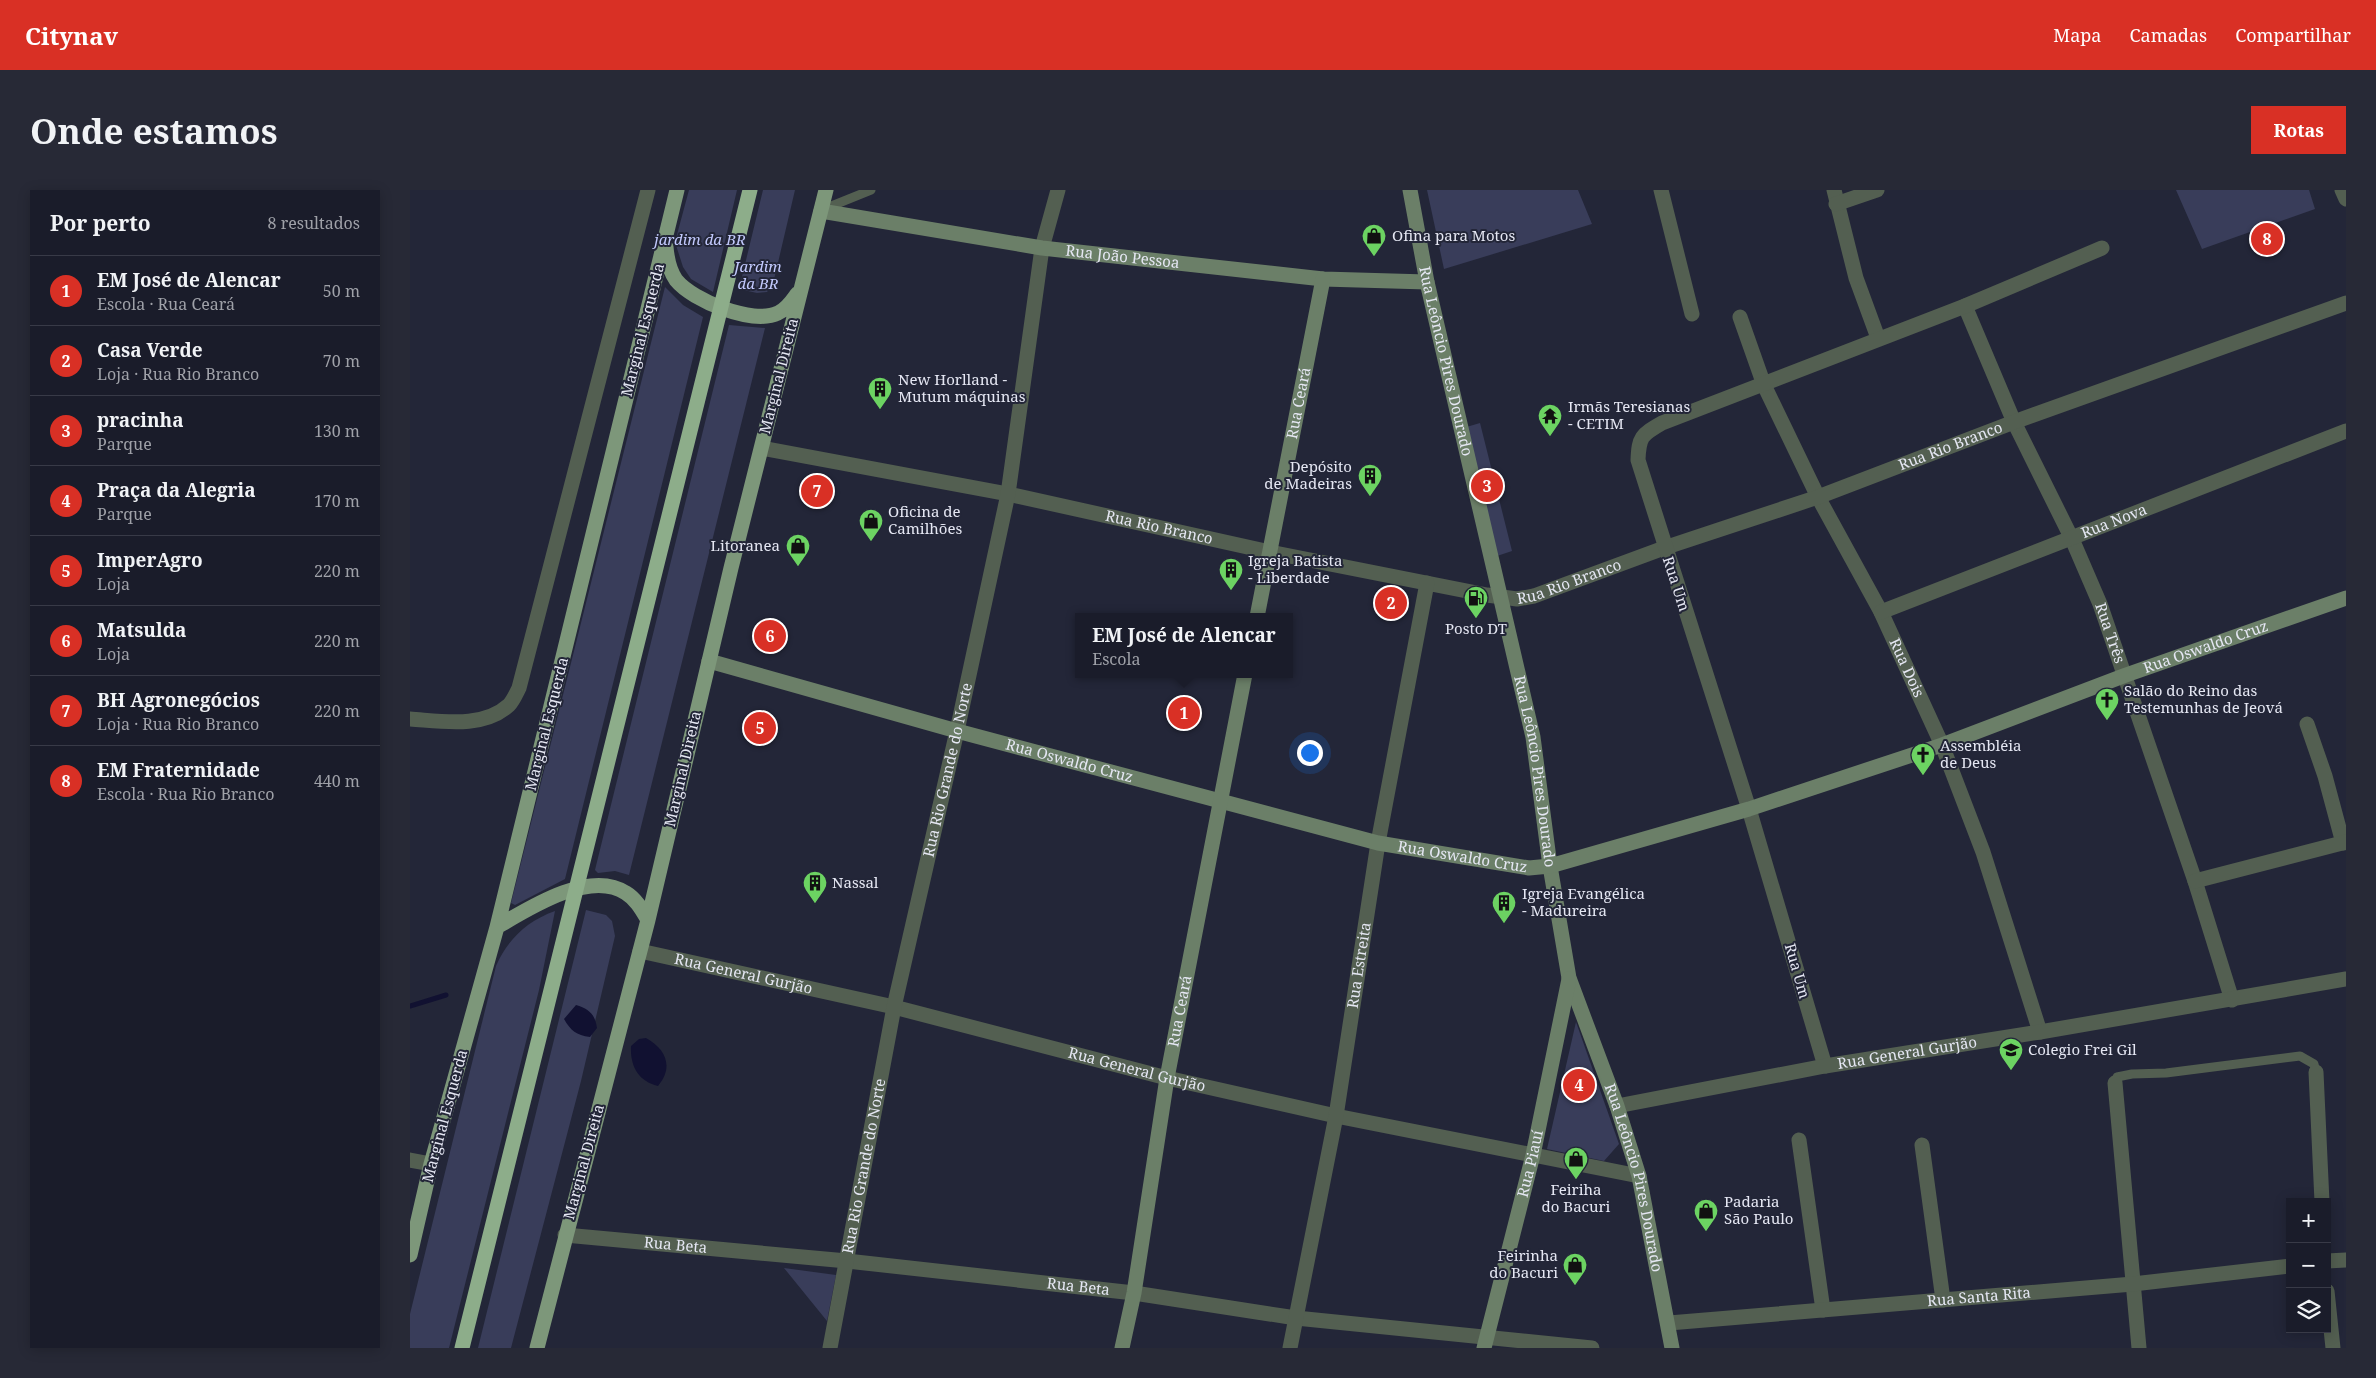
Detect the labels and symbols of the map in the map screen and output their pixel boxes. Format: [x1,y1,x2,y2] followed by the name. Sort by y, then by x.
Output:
[2251,220,2283,258] pin: 8
[1361,223,1387,257] shop icon: Ofina para Motos
[1392,225,1516,245] place label: Ofina para Motos
[651,229,746,249] park label: jardim da BR
[1065,240,1181,272] street label: Rua João Pessoa
[731,256,782,293] park label: Jardim da BR
[616,261,668,399] street label: Marginal Esquerda
[1415,265,1478,458] street label: Rua Leôncio Pires Dourado
[754,316,802,436] street label: Marginal Direita
[1281,365,1315,440] street label: Rua Ceará
[898,369,1026,406] place label: New Horlland - Mutum máquinas
[867,376,893,410] building icon: New Horlland - Mutum máquinas
[1568,396,1691,433] place label: Irmãs Teresianas - CETIM
[1537,403,1563,437] temple icon: Irmãs Teresianas - CETIM
[1895,416,2005,474] street label: Rua Rio Branco
[1264,456,1352,493] place label: Depósito de Madeiras
[1357,463,1383,497] building icon: Depósito de Madeiras
[1471,467,1503,505] pin: 3
[801,472,833,510] pin: 7
[2078,499,2149,542] street label: Rua Nova
[888,501,962,538] place label: Oficina de Camilhões
[1104,505,1215,548] street label: Rua Rio Branco
[858,508,884,542] shop icon: Oficina de Camilhões
[785,533,811,567] shop icon: Litoranea
[711,535,780,555] place label: Litoranea
[1248,550,1342,587] place label: Igreja Batista - Liberdade
[1515,554,1624,608] street label: Rua Rio Branco
[1659,554,1695,614] street label: Rua Um
[1218,557,1244,591] building icon: Igreja Batista - Liberdade
[1375,584,1407,622] pin: 2
[1463,585,1489,619] fuel station icon: Posto DT
[2091,600,2131,666] street label: Rua Três
[2140,615,2270,677] street label: Rua Oswaldo Cruz
[754,617,786,655] pin: 6
[1445,618,1507,638] place label: Posto DT
[1885,635,1930,700] street label: Rua Dois
[520,655,572,793] street label: Marginal Esquerda
[1510,673,1561,868] street label: Rua Leôncio Pires Dourado
[2124,680,2283,717] place label: Salão do Reino das Testemunhas de Jeová
[918,681,976,859] street label: Rua Rio Grande do Norte
[2094,687,2120,721] church icon: Salão do Reino das Testemunhas de Jeová
[1168,694,1200,732] pin: 1
[659,709,705,829] street label: Marginal Direita
[744,709,776,747] pin: 5
[1004,733,1136,786] street label: Rua Oswaldo Cruz
[1940,735,2021,772] place label: Assembléia de Deus
[1297,740,1323,766] your location
[1910,742,1936,776] church icon: Assembléia de Deus
[1396,835,1529,877] street label: Rua Oswaldo Cruz
[802,870,828,904] building icon: Nassal
[832,872,879,892] place label: Nassal
[1522,883,1645,920] place label: Igreja Evangélica - Madureira
[1491,890,1517,924] building icon: Igreja Evangélica - Madureira
[1342,921,1375,1010] street label: Rua Estreita
[1781,941,1815,1001] street label: Rua Um
[673,948,815,998] street label: Rua General Gurjão
[1162,973,1196,1048] street label: Rua Ceará
[1836,1031,1978,1073] street label: Rua General Gurjão
[1998,1037,2024,1071] school or university icon: Colegio Frei Gil
[2028,1039,2137,1059] place label: Colegio Frei Gil
[1066,1042,1208,1095] street label: Rua General Gurjão
[417,1047,471,1184] street label: Marginal Esquerda
[1563,1066,1595,1104] pin: 4
[837,1077,889,1255] street label: Rua Rio Grande do Norte
[1600,1080,1668,1273] street label: Rua Leôncio Pires Dourado
[558,1102,608,1222] street label: Marginal Direita
[1512,1128,1547,1199] street label: Rua Piauí
[1563,1146,1589,1180] shop icon: Feiriha do Bacuri
[1542,1179,1611,1216] place label: Feiriha do Bacuri
[1724,1191,1794,1228] place label: Padaria São Paulo
[1693,1198,1719,1232] shop icon: Padaria São Paulo
[643,1231,708,1257] street label: Rua Beta
[1489,1245,1558,1282] place label: Feirinha do Bacuri
[1562,1252,1588,1286] shop icon: Feirinha do Bacuri
[1046,1272,1111,1299] street label: Rua Beta
[1926,1282,2032,1310] street label: Rua Santa Rita

